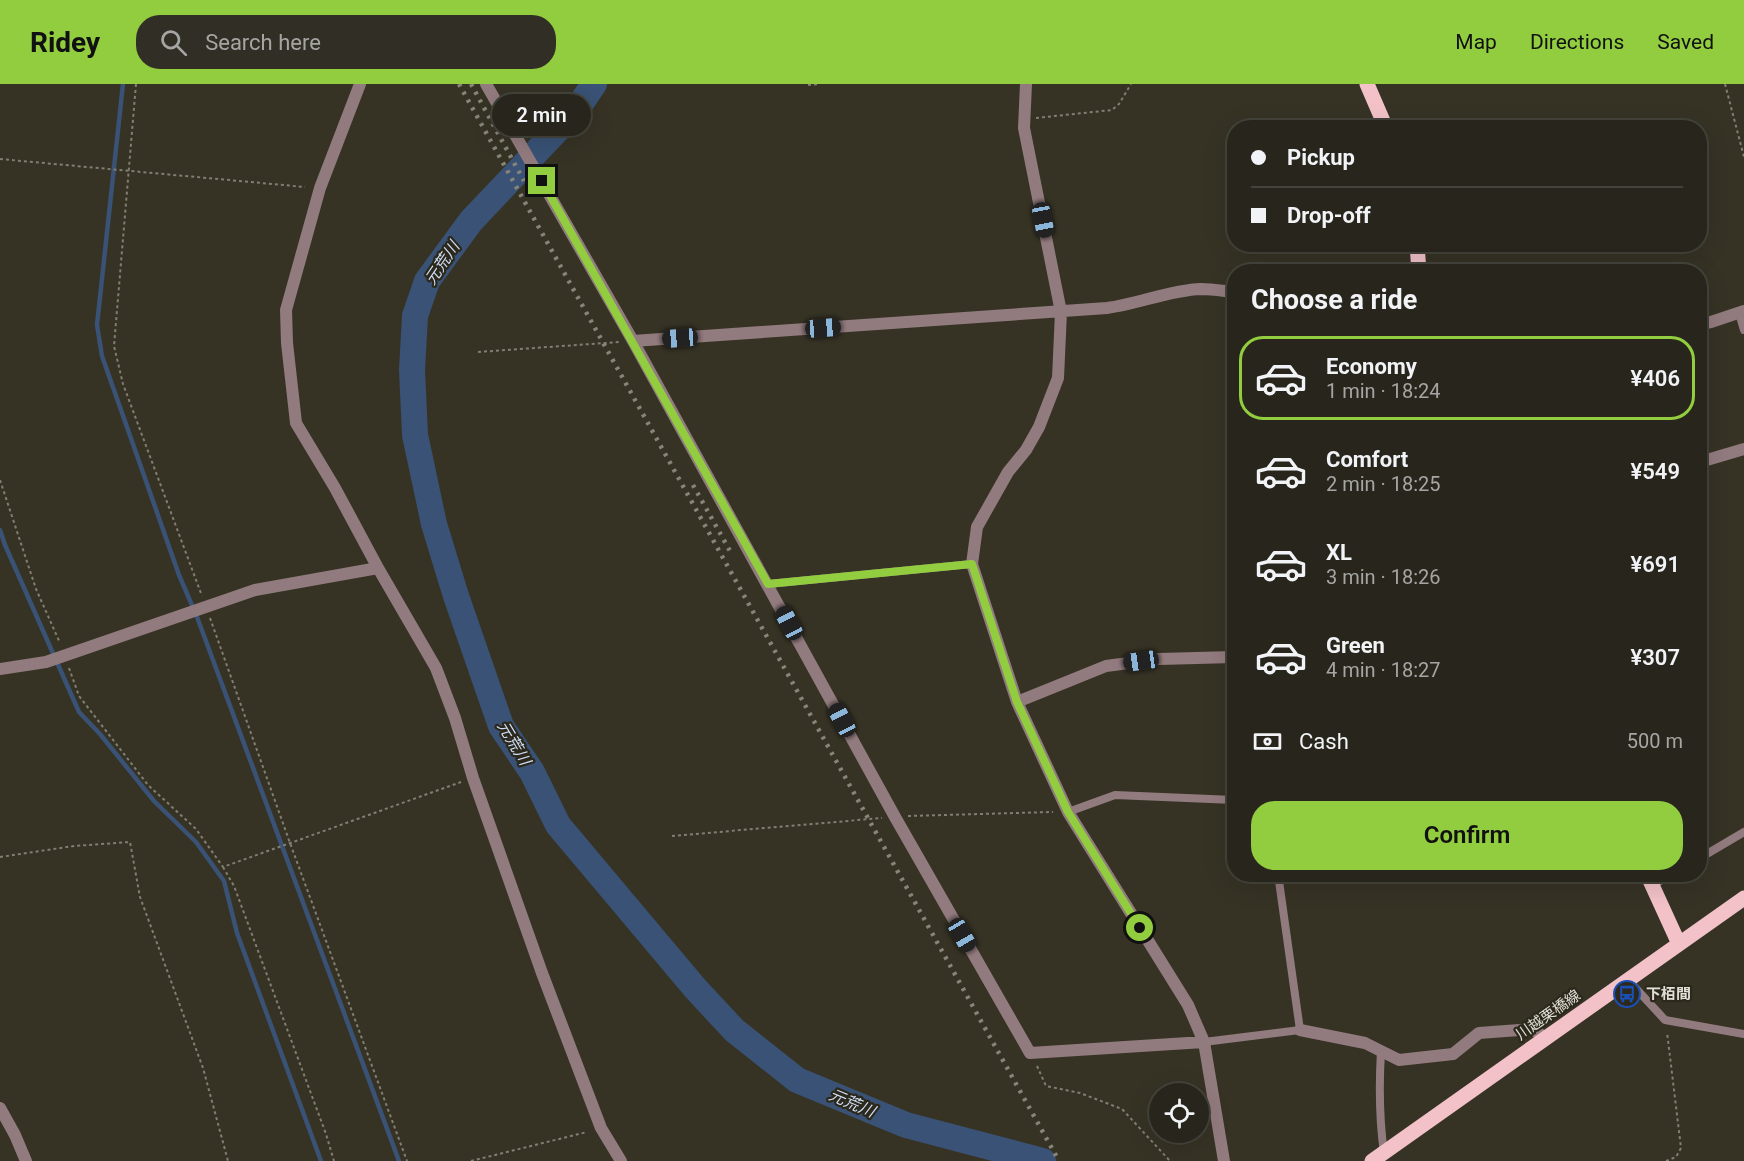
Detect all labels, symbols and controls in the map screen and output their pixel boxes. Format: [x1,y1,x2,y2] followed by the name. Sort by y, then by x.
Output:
[136,15,556,69] search box
[30,26,100,59] text: Ridey
[157,26,190,59] icon: search
[205,30,321,55] text: Search here
[1455,30,1497,54] text: Map
[1530,30,1624,54] text: Directions
[1657,30,1714,54] text: Saved
[492,94,592,136] callout: 2 min
[516,103,567,127] text: 2 min
[1287,145,1355,170] text: Pickup
[528,167,555,194] route end
[1031,201,1055,239] car
[1287,203,1371,228] text: Drop-off
[421,236,464,288] water label: 元荒川
[1251,284,1417,316] text: Choose a ride
[804,318,842,338] car
[661,328,699,348] car
[1254,351,1308,405] icon: car
[1326,354,1417,379] text: Economy
[1631,366,1680,391] text: ¥406
[1326,379,1441,403] text: 1 min · 18:24
[1254,444,1308,498] icon: car
[1326,447,1408,472] text: Comfort
[1631,459,1680,484] text: ¥549
[1326,472,1441,496] text: 2 min · 18:25
[1254,537,1308,591] icon: car
[1326,540,1352,565] text: XL
[1631,552,1680,577] text: ¥691
[1326,565,1441,589] text: 3 min · 18:26
[773,603,805,643] car
[1254,630,1308,684] icon: car
[1326,633,1385,658] text: Green
[1631,645,1680,670] text: ¥307
[1122,650,1160,672] car
[1326,658,1441,682] text: 4 min · 18:27
[826,700,858,740] car
[493,718,536,770] water label: 元荒川
[1251,725,1284,758] icon: cash
[1299,729,1349,754] text: Cash
[1627,729,1683,753] text: 500 m
[1251,801,1683,870] button: Confirm
[1126,914,1153,941] route start
[945,915,979,955] car
[1612,979,1642,1009] bus stop icon: 下栢間
[1646,985,1691,1003] place label: 下栢間
[1512,986,1584,1044] street label: 川越栗橋線
[1149,1083,1209,1143] map controls
[1149,1083,1209,1143] button: locate
[826,1085,880,1122] water label: 元荒川

